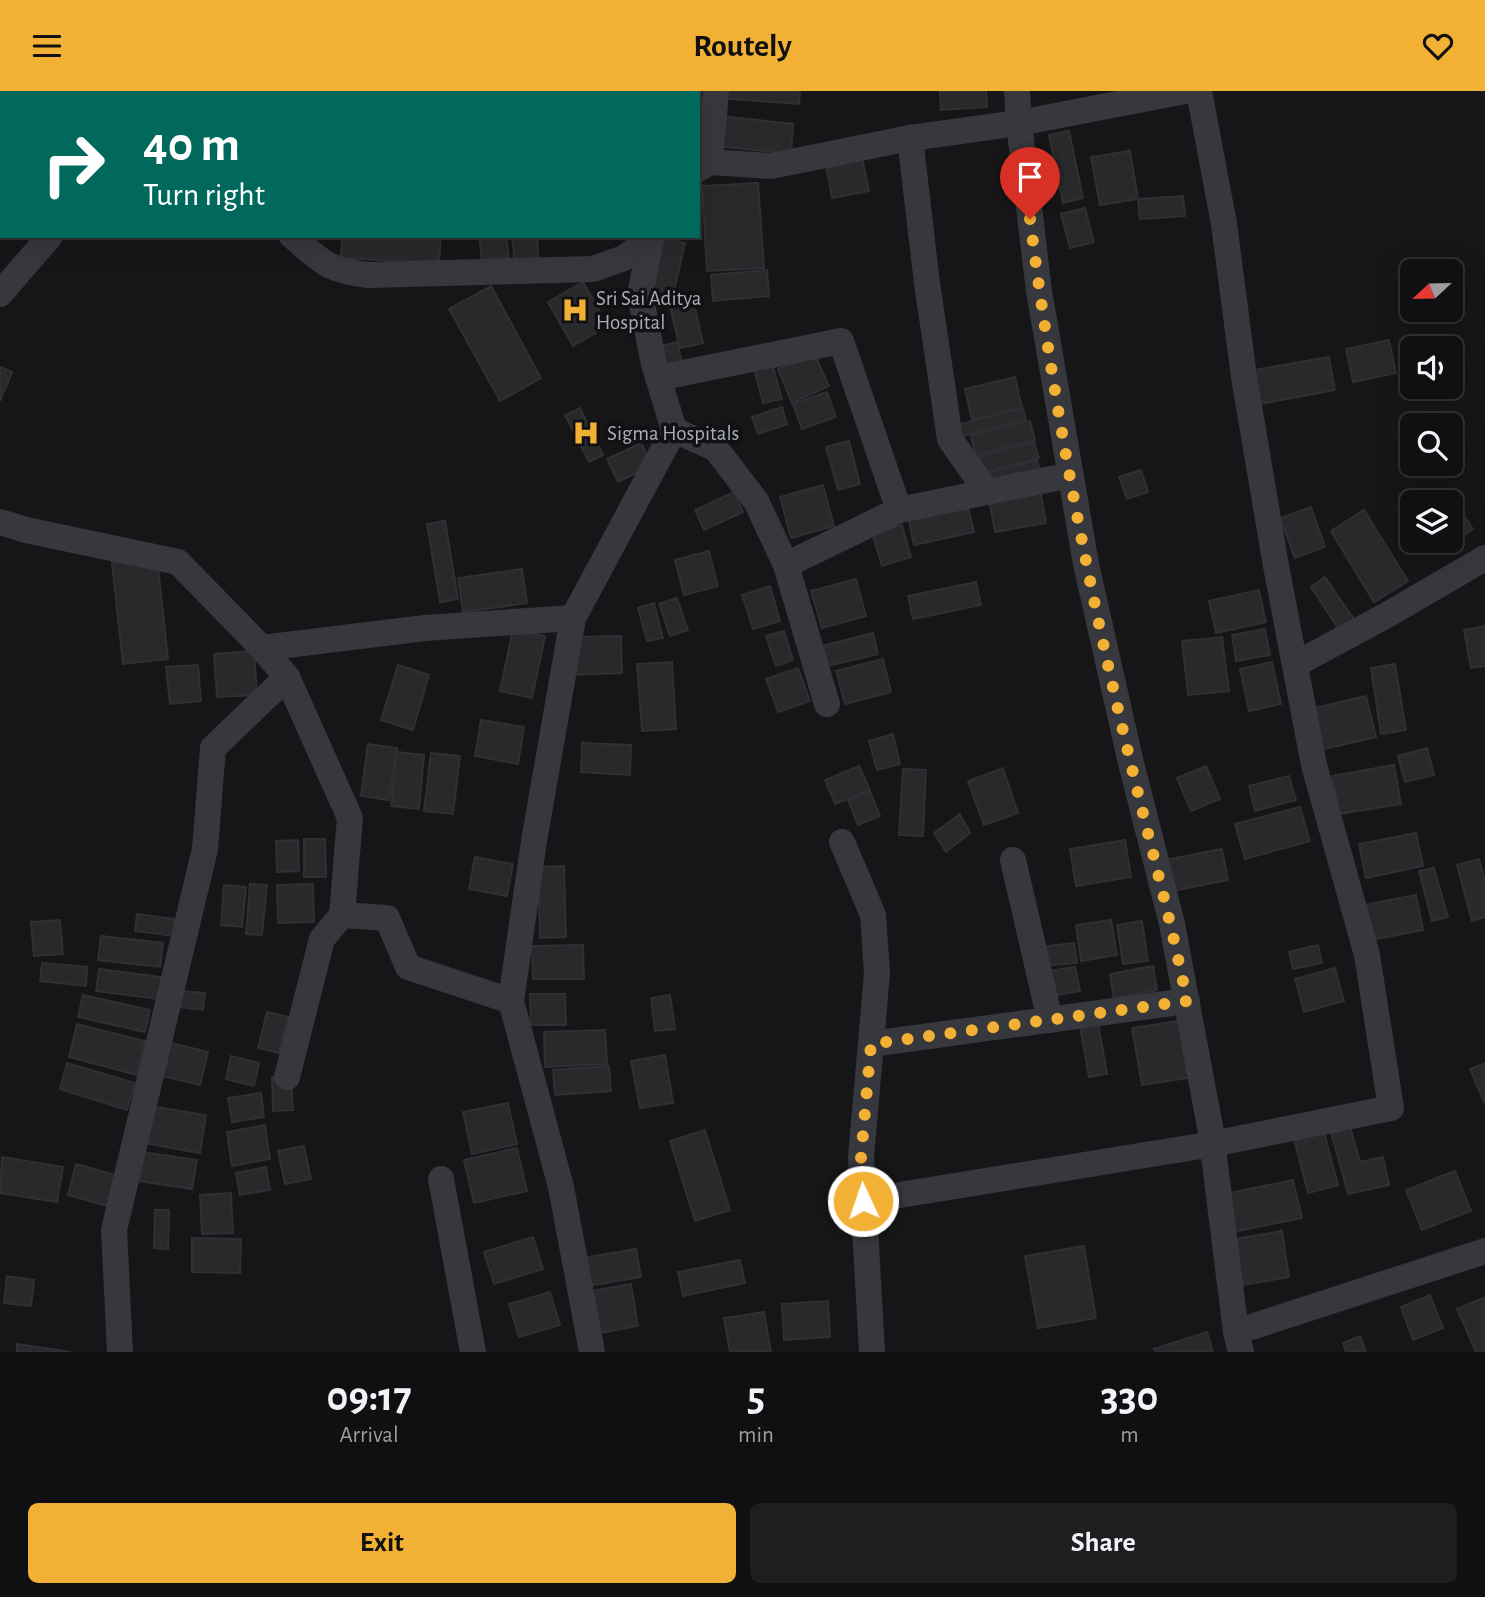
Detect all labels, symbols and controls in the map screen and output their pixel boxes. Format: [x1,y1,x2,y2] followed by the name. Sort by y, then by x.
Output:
[28,27,66,65] icon: menu
[1419,27,1457,65] icon: heart
[693,30,792,62] text: Routely
[28,119,119,210] icon: right
[143,121,240,170] text: 40 m
[1000,147,1060,219] pin
[1011,158,1049,196] icon: arrive
[143,179,265,211] text: Turn right
[1400,259,1463,322] north arrow
[1400,259,1463,553] map controls
[596,288,702,333] place label: Sri Sai Aditya Hospital
[560,295,590,325] hospital icon: Sri Sai Aditya Hospital
[1400,336,1463,399] button: sound
[1400,413,1463,476] button: search
[571,418,601,448] hospital icon: Sigma Hospitals
[607,423,739,444] place label: Sigma Hospitals
[1400,490,1463,553] button: layers
[826,1164,900,1238] position arrow
[327,1376,412,1418] text: 09:17
[747,1376,765,1418] text: 5
[1100,1376,1159,1418] text: 330
[339,1424,399,1447] text: Arrival
[738,1424,774,1447] text: min
[1120,1424,1139,1447] text: m
[28,1503,736,1583] button: Exit
[750,1503,1457,1583] button: Share

